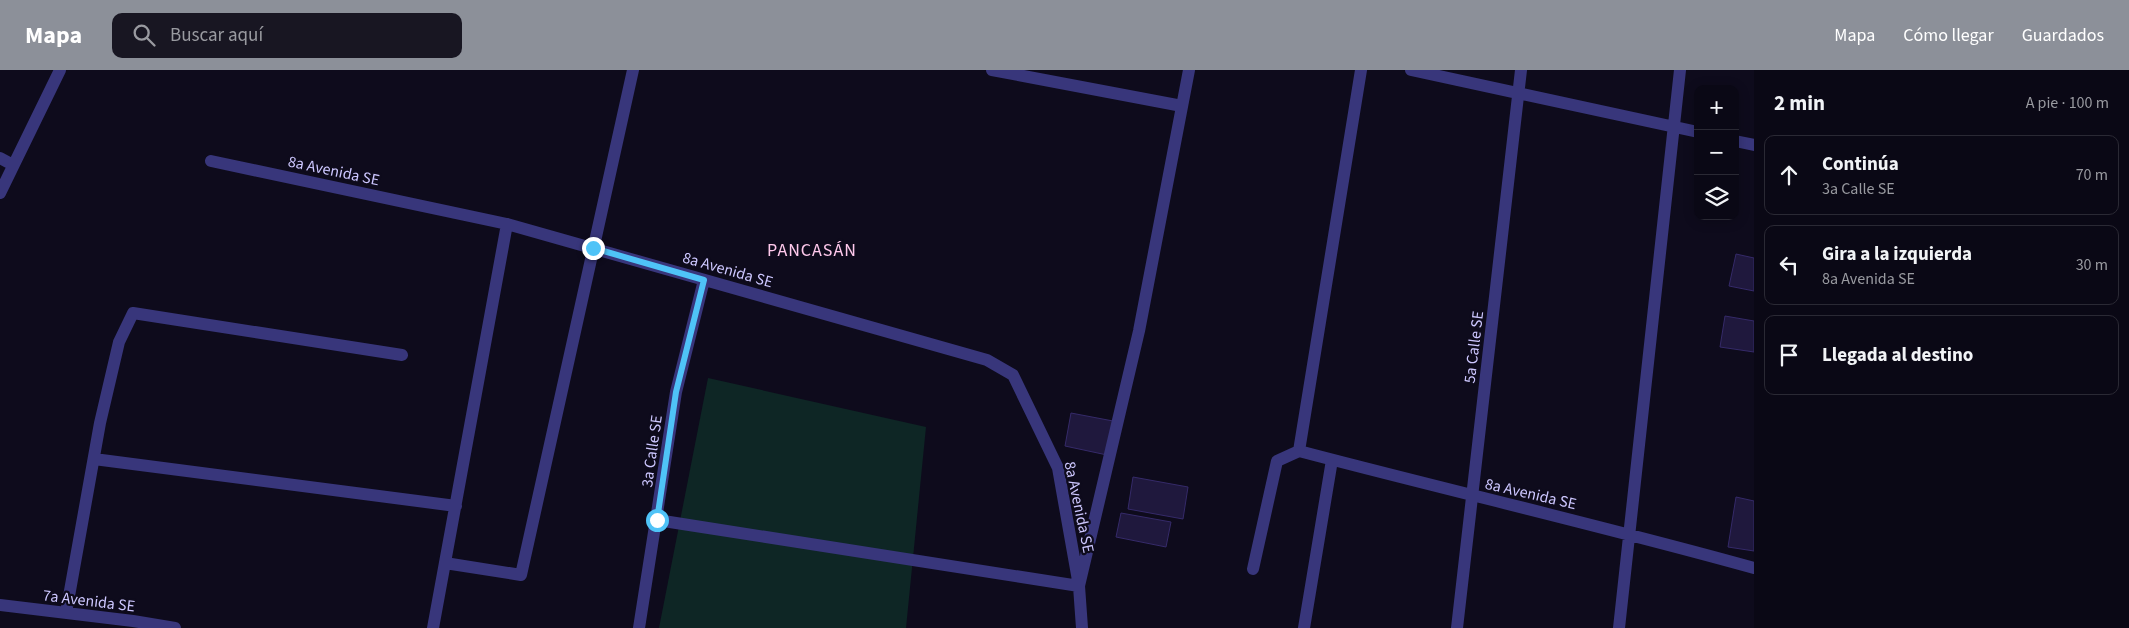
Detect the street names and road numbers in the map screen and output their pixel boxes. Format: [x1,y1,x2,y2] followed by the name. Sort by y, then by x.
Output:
[286,151,382,191] street label: 8a Avenida SE
[680,247,775,293] street label: 8a Avenida SE
[1459,310,1489,385] street label: 5a Calle SE
[636,414,668,489] street label: 3a Calle SE
[1059,459,1099,555] street label: 8a Avenida SE
[1483,473,1579,515] street label: 8a Avenida SE
[41,584,136,618] street label: 7a Avenida SE

